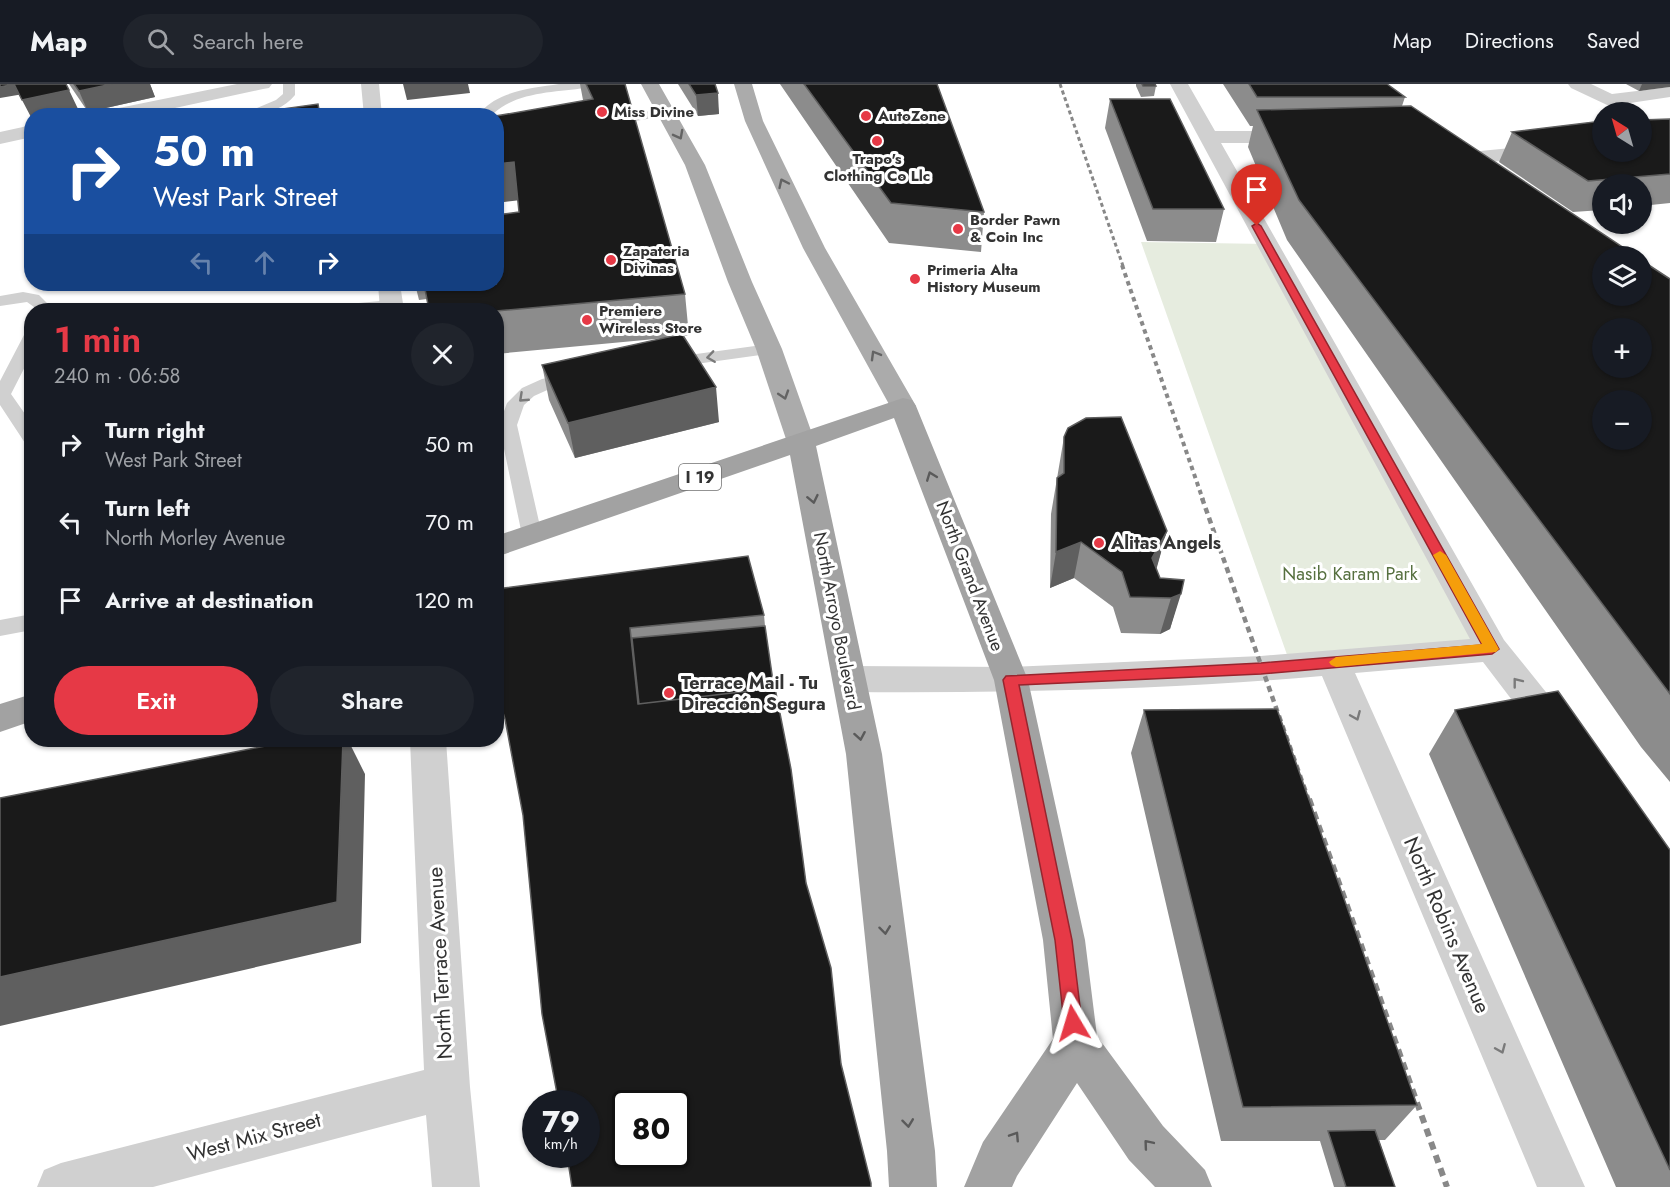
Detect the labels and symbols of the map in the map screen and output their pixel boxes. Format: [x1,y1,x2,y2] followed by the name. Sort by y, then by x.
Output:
[614,101,694,123] place label: Miss Divine
[1592,102,1652,162] north arrow
[595,105,609,119] marker: Miss Divine
[877,105,946,127] place label: AutoZone
[859,109,873,123] marker: AutoZone
[672,129,683,139] one-way arrow
[870,134,884,148] marker: Trapo's Clothing Co Llc
[824,148,930,187] place label: Trapo's Clothing Co Llc
[1231,164,1282,226] pin
[779,179,791,190] one-way arrow
[970,209,1060,248] place label: Border Pawn & Coin Inc
[951,222,965,236] marker: Border Pawn & Coin Inc
[623,240,689,279] place label: Zapateria Divinas
[604,253,618,267] marker: Zapateria Divinas
[927,259,1041,298] place label: Primeria Alta History Museum
[908,272,922,286] marker: Primeria Alta History Museum
[599,300,702,339] place label: Premiere Wireless Store
[580,313,594,327] marker: Premiere Wireless Store
[707,350,716,362] one-way arrow
[871,351,882,361] one-way arrow
[777,389,789,400] one-way arrow
[520,391,530,402] one-way arrow
[679,464,721,490] road number: I 19
[925,471,938,482] one-way arrow
[806,494,819,504] one-way arrow
[929,497,1011,655] street label: North Grand Avenue
[807,530,867,712] street label: North Arroyo Boulevard
[1110,530,1221,556] place label: Alitas Angels
[1092,536,1106,550] marker: Alitas Angels
[1282,561,1418,587] park label: Nasib Karam Park
[681,670,826,717] place label: Terrace Mail - Tu Dirección Segura
[1514,677,1525,688] one-way arrow
[662,686,676,700] marker: Terrace Mail - Tu Dirección Segura
[1349,709,1361,720] one-way arrow
[853,731,866,741] one-way arrow
[1396,832,1498,1018] street label: North Robins Avenue
[420,866,460,1060] street label: North Terrace Avenue
[878,925,890,934] one-way arrow
[1041,991,1105,1055] position arrow
[1493,1042,1505,1053] one-way arrow
[612,1090,690,1168] speed limit sign: 80
[184,1105,324,1169] street label: West Mix Street
[901,1119,913,1128] one-way arrow
[1008,1132,1020,1142] one-way arrow
[1145,1140,1156,1151] one-way arrow

